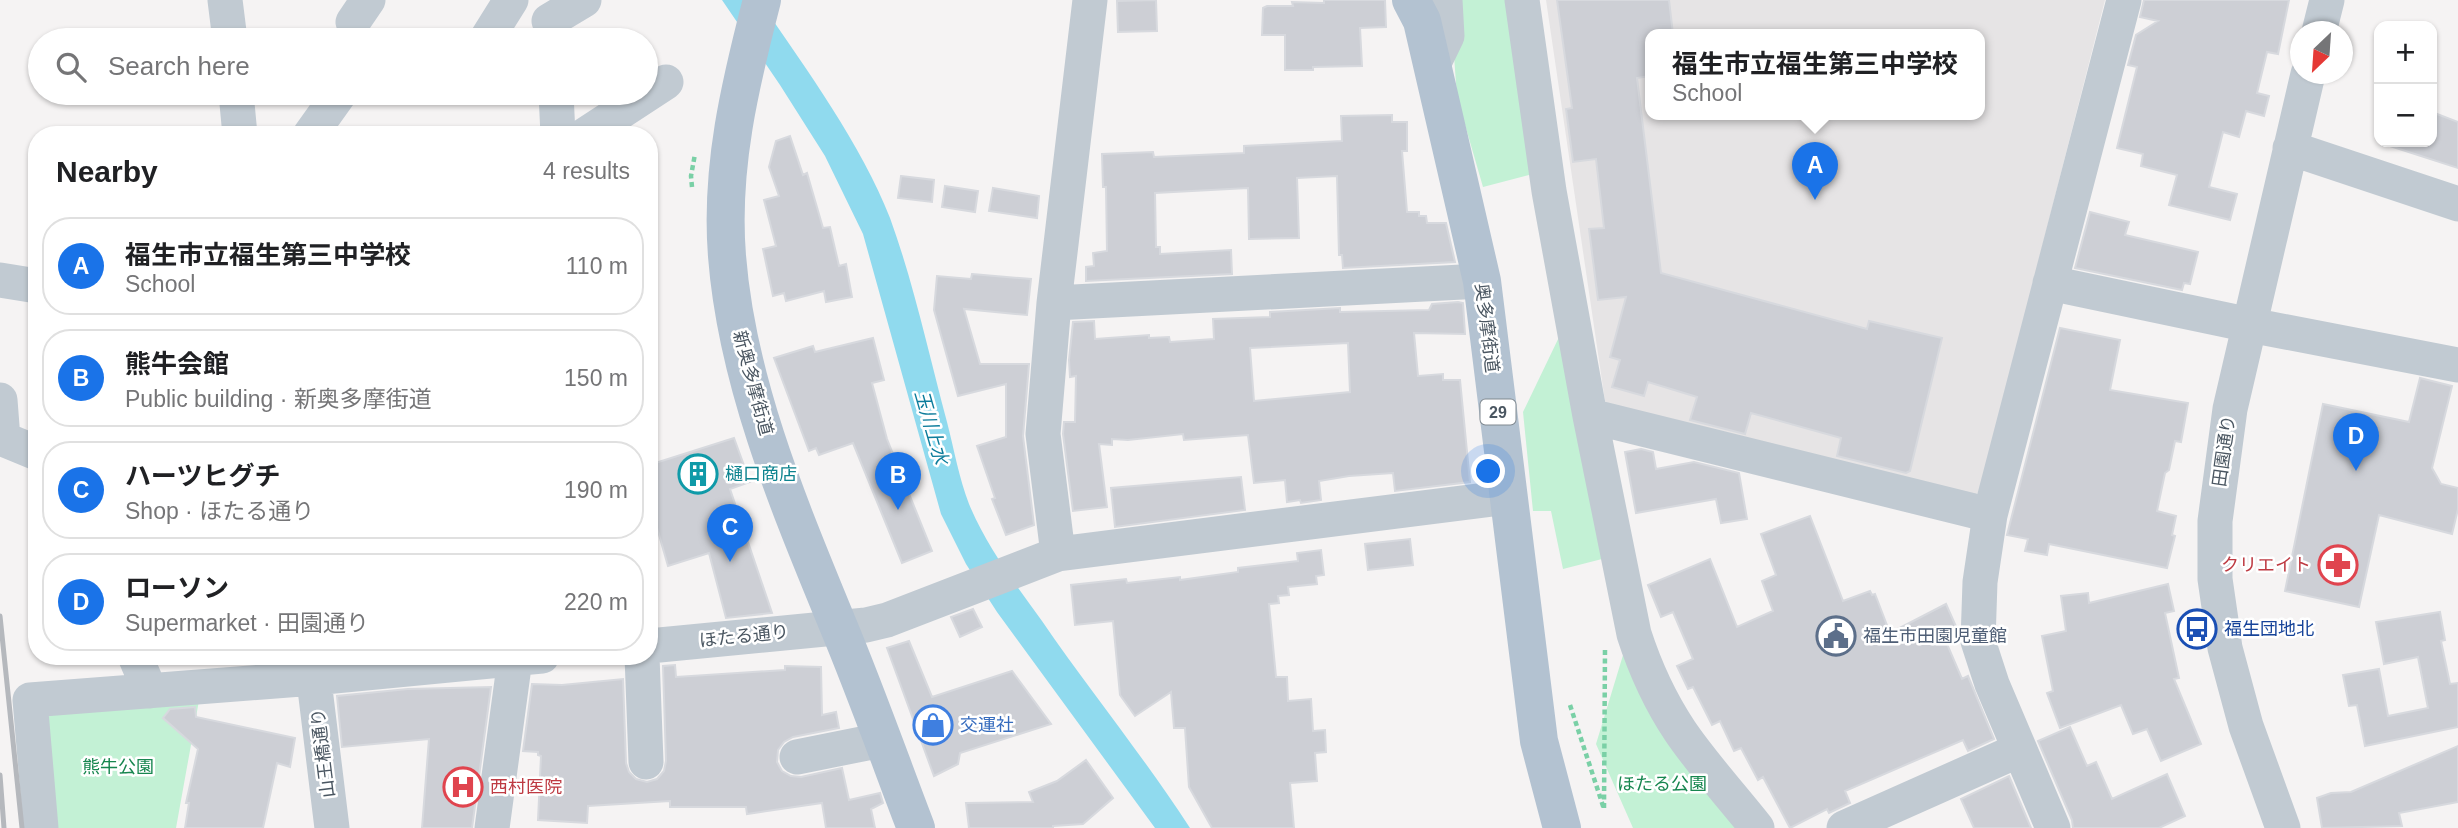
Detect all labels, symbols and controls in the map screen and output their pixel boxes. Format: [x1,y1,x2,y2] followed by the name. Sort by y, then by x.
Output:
[2290,21,2353,84] north arrow
[2374,21,2437,147] map controls
[2374,21,2437,84] button: +
[28,28,658,105] search box
[1645,29,1985,120] popup
[52,48,90,86] icon: search
[1672,49,1958,79] text: 福生市立福生第三中学校
[108,51,250,81] text: Search here
[1672,80,1742,106] text: School
[2374,84,2437,147] button: −
[1792,142,1838,200] pin: A
[56,155,158,188] text: Nearby
[543,158,630,184] text: 4 results
[125,240,411,270] text: 福生市立福生第三中学校
[73,253,89,279] text: A
[566,253,628,279] text: 110 m
[125,271,195,297] text: School
[1472,282,1502,374] street label: 奥多摩街道
[729,328,777,438] street label: 新奥多摩街道
[125,349,229,379] text: 熊牛会館
[73,365,89,391] text: B
[564,365,628,391] text: 150 m
[125,386,432,412] text: Public building · 新奥多摩街道
[911,388,953,468] water label: 玉川上水
[1480,400,1516,424] road number: 29
[2333,413,2379,471] pin: D
[2209,414,2239,488] street label: 田園通り
[875,452,921,510] pin: B
[677,453,719,495] building icon: 樋口商店
[1471,454,1505,488] your location
[125,461,280,491] text: ハーツヒグチ
[725,464,797,484] place label: 樋口商店
[73,477,89,503] text: C
[564,477,628,503] text: 190 m
[125,498,314,524] text: Shop · ほたる通り
[707,504,753,562] pin: C
[2317,544,2359,586] pharmacy icon: クリエイト
[2221,555,2311,575] place label: クリエイト
[125,573,229,603] text: ローソン
[73,589,89,615] text: D
[564,589,628,615] text: 220 m
[2176,608,2218,650] bus stop icon: 福生団地北
[125,610,369,636] text: Supermarket · 田園通り
[1815,615,1857,657] public building icon: 福生市田園児童館
[2224,619,2314,639] place label: 福生団地北
[698,621,790,651] street label: ほたる通り
[1863,626,2007,646] place label: 福生市田園児童館
[912,704,954,746] shop icon: 交運社
[308,707,338,799] street label: 山王橋通り
[960,715,1014,735] place label: 交運社
[82,757,154,777] park label: 熊牛公園
[442,766,484,808] hospital icon: 西村医院
[1617,774,1707,794] park label: ほたる公園
[490,777,562,797] place label: 西村医院

